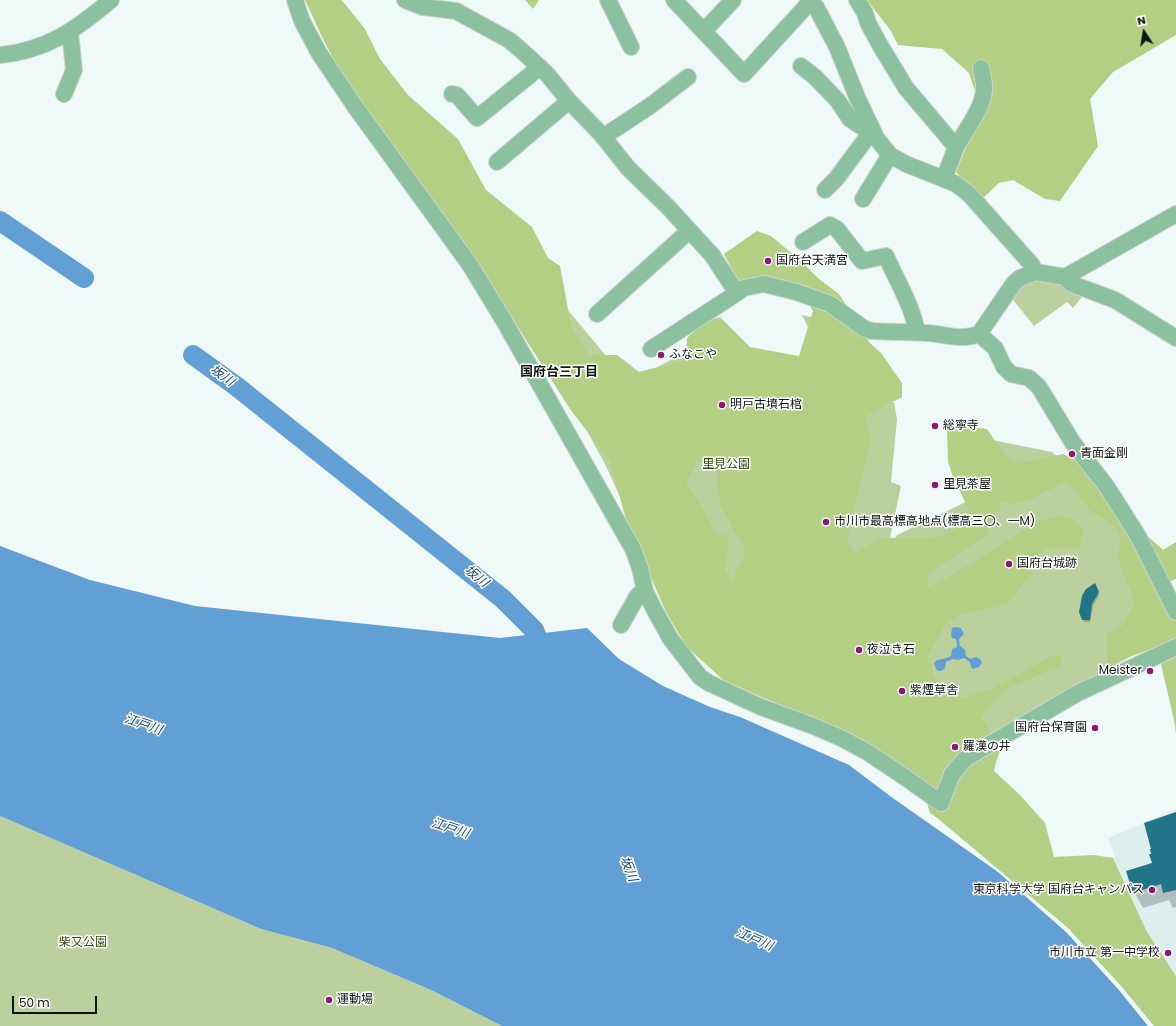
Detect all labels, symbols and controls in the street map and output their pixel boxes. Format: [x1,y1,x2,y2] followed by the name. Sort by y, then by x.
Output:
[1124,12,1164,52] north arrow
[1136,12,1147,29] text: N
[776,254,848,268] place label: 国府台天満宮
[763,256,773,266] marker: 国府台天満宮
[669,348,717,362] place label: ふなこや
[656,350,666,360] marker: ふなこや
[207,362,237,390] water label: 坂川
[520,365,598,381] district label: 国府台三丁目
[730,398,802,412] place label: 明戸古墳石棺
[717,400,727,410] marker: 明戸古墳石棺
[943,419,979,433] place label: 総寧寺
[930,421,940,431] marker: 総寧寺
[1080,447,1128,461] place label: 青面金剛
[1067,449,1077,459] marker: 青面金剛
[702,458,750,472] park label: 里見公園
[943,478,991,492] place label: 里見茶屋
[930,480,940,490] marker: 里見茶屋
[834,515,1035,529] place label: 市川市最高標高地点(標高三〇、一M)
[821,517,831,527] marker: 市川市最高標高地点(標高三〇、一M)
[1017,557,1077,571] place label: 国府台城跡
[1004,559,1014,569] marker: 国府台城跡
[461,563,491,591] water label: 坂川
[867,643,915,657] place label: 夜泣き石
[854,645,864,655] marker: 夜泣き石
[1099,664,1142,678] place label: Meister
[1145,666,1155,676] marker: Meister
[910,684,958,698] place label: 紫煙草舎
[897,686,907,696] marker: 紫煙草舎
[122,711,164,739] water label: 江戸川
[1015,721,1087,735] place label: 国府台保育園
[1090,723,1100,733] marker: 国府台保育園
[963,740,1011,754] place label: 羅漢の井
[950,742,960,752] marker: 羅漢の井
[429,816,471,842] water label: 江戸川
[616,854,640,884] water label: 坂川
[973,883,1144,897] place label: 東京科学大学 国府台キャンパス
[1147,885,1157,895] marker: 東京科学大学 国府台キャンパス
[733,925,775,955] water label: 江戸川
[59,936,107,950] park label: 柴又公園
[1049,946,1160,960] place label: 市川市立 第一中学校
[1163,948,1173,958] marker: 市川市立 第一中学校
[14,988,99,1014] scale bar
[337,993,373,1007] place label: 運動場
[19,994,50,1011] text: 50 m
[324,995,334,1005] marker: 運動場

